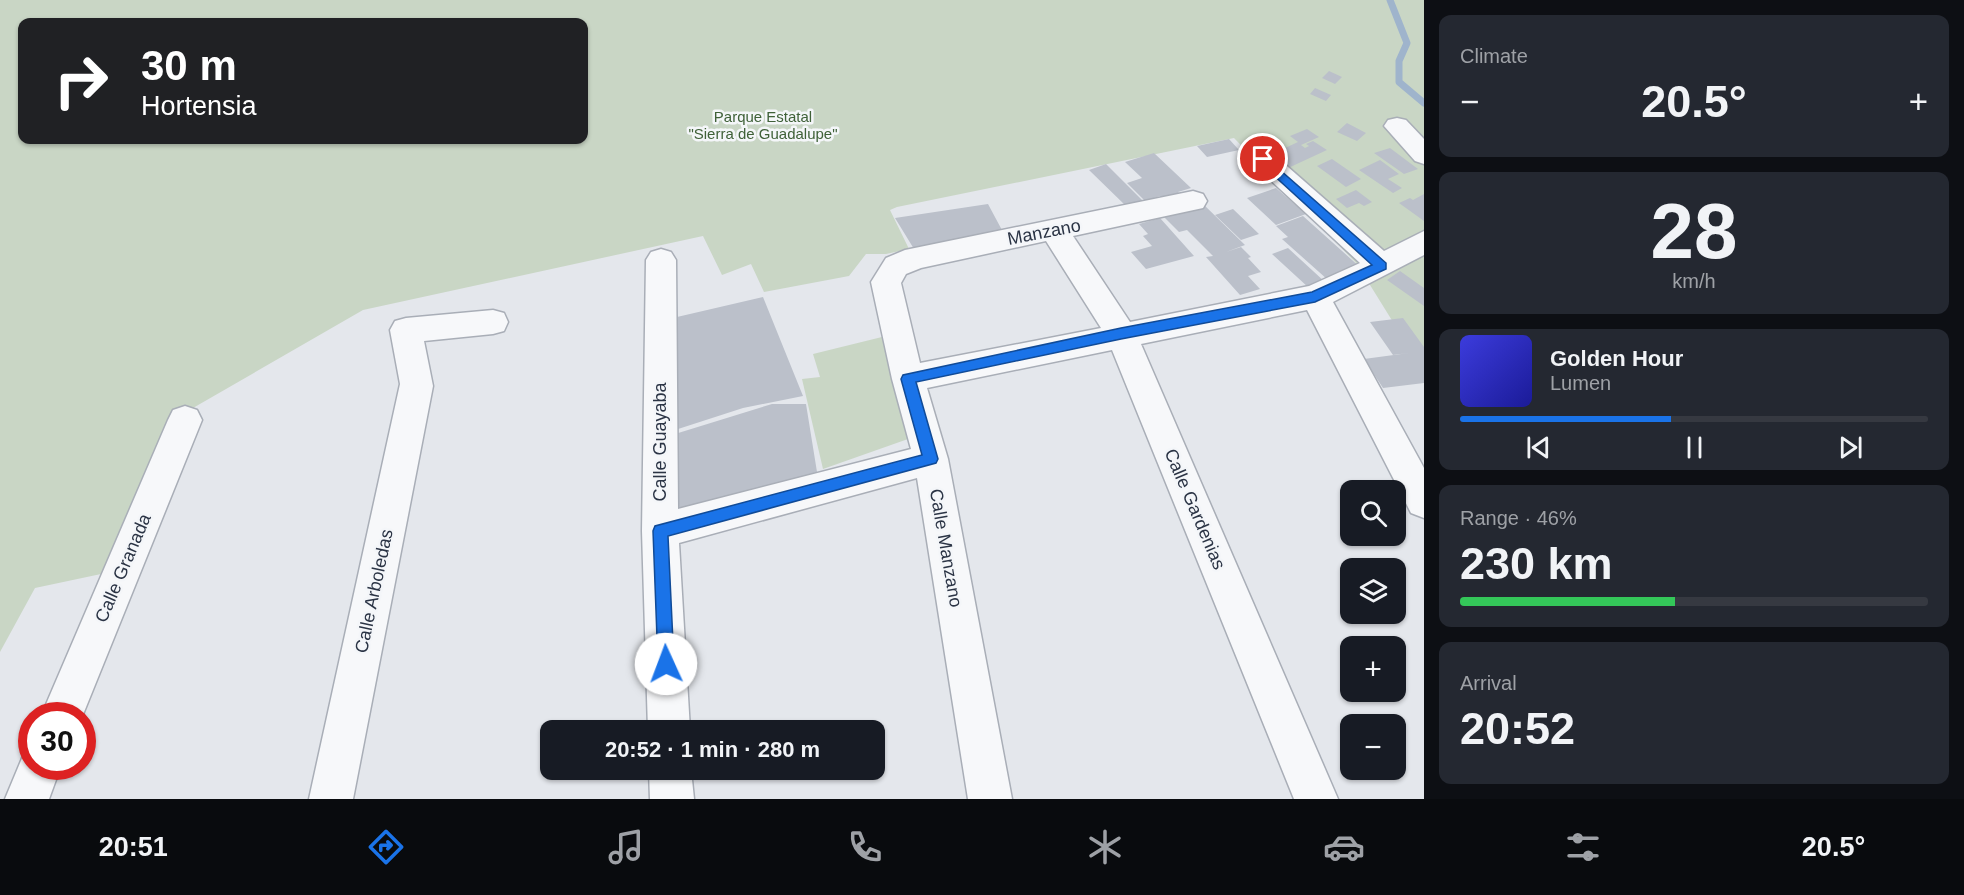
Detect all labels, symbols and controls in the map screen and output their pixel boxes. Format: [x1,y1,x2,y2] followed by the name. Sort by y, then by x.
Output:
[42,42,120,120] icon: right
[141,42,237,89] text: 30 m
[1460,45,1528,67] text: Climate
[1641,76,1747,127] text: 20.5°
[1460,83,1479,120] text: −
[1909,83,1928,120] text: +
[141,91,257,121] text: Hortensia
[688,108,838,142] park label: Parque Estatal "Sierra de Guadalupe"
[1237,133,1288,184] pin
[1246,142,1279,175] icon: arrive
[1651,187,1737,275] text: 28
[1006,215,1082,249] street label: Manzano
[1672,270,1716,292] text: km/h
[1550,346,1683,371] text: Golden Hour
[1550,372,1611,394] text: Lumen
[650,381,670,502] street label: Calle Guayaba
[1522,431,1555,464] icon: previous
[1678,431,1711,464] icon: pause
[1834,431,1867,464] icon: next
[1161,446,1229,572] street label: Calle Gardenias
[1340,480,1406,780] map controls
[1340,480,1406,546] button: search
[926,487,966,609] street label: Calle Manzano
[1460,507,1577,529] text: Range · 46%
[91,510,155,625] street label: Calle Granada
[351,527,397,655] street label: Calle Arboledas
[1460,538,1613,589] text: 230 km
[1340,558,1406,624] button: layers
[634,632,698,696] position arrow
[1340,636,1406,702] button: +
[1460,672,1517,694] text: Arrival
[18,702,96,780] speed limit sign: 30
[1460,703,1575,754] text: 20:52
[1340,714,1406,780] button: −
[605,737,820,762] text: 20:52 · 1 min · 280 m
[365,826,407,868] icon: directions
[605,826,647,868] icon: music
[844,826,886,868] icon: phone
[1084,826,1126,868] icon: climate
[1323,826,1365,868] icon: car
[1562,826,1604,868] icon: filters
[99,832,168,862] text: 20:51
[1802,832,1865,862] text: 20.5°

